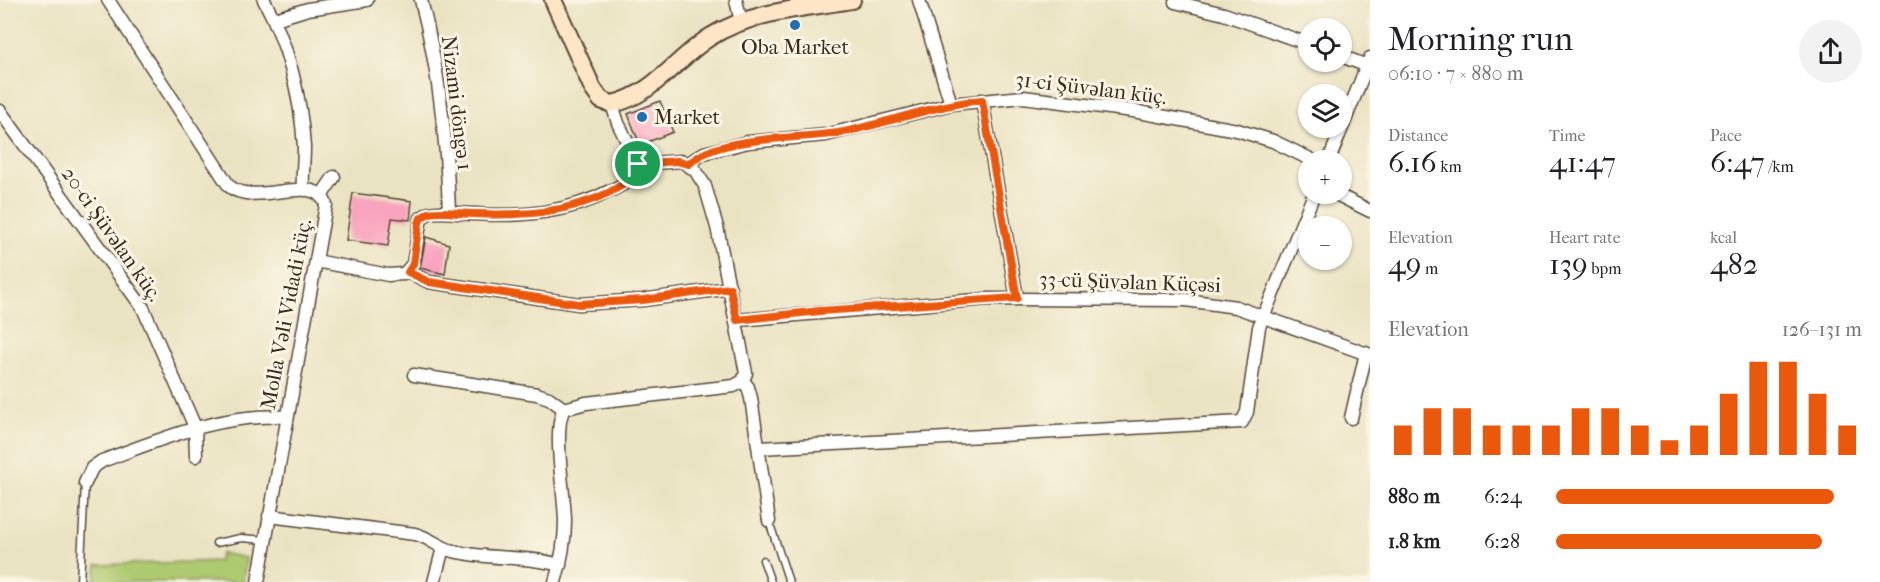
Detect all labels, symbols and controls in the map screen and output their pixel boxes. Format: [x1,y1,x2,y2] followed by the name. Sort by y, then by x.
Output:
[788,18,802,32] marker: Oba Market
[1298,18,1352,270] map controls
[1298,18,1352,72] button: locate
[1388,20,1573,59] text: Morning run
[1799,20,1862,83] button: share
[437,34,477,172] street label: Nizami döngə 1
[741,35,849,59] place label: Oba Market
[1388,62,1523,85] text: 06:10 · 7 × 880 m
[1014,67,1168,109] street label: 31-ci Şüvəlan küç.
[1298,84,1352,138] button: layers
[654,105,721,129] place label: Market
[635,110,649,124] marker: Market
[1388,126,1448,145] text: Distance
[1549,126,1585,145] text: Time
[1710,126,1742,145] text: Pace
[612,138,663,189] pin
[1388,145,1437,180] text: 6.16
[1549,145,1616,180] text: 41:47
[1710,145,1765,180] text: 6:47
[621,147,654,180] icon: arrive
[1298,150,1352,204] button: +
[1437,157,1462,176] text: km
[1765,157,1794,176] text: /km
[57,162,167,306] street label: 20-ci Şüvəlan küç.
[1298,216,1352,270] button: −
[256,217,316,411] street label: Molla Vəli Vidadi küç.
[1388,228,1453,247] text: Elevation
[1549,228,1621,247] text: Heart rate
[1710,228,1737,247] text: kcal
[1388,247,1421,282] text: 49
[1549,247,1588,282] text: 139
[1710,247,1758,282] text: 482
[1421,259,1438,278] text: m
[1588,259,1621,278] text: bpm
[1039,267,1221,297] street label: 33-cü Şüvəlan Küçəsi
[1388,318,1469,341] text: Elevation
[1782,318,1862,341] text: 126–131 m
[1388,485,1440,508] text: 880 m
[1484,485,1522,508] text: 6:24
[1388,530,1440,553] text: 1.8 km
[1484,530,1520,553] text: 6:28

